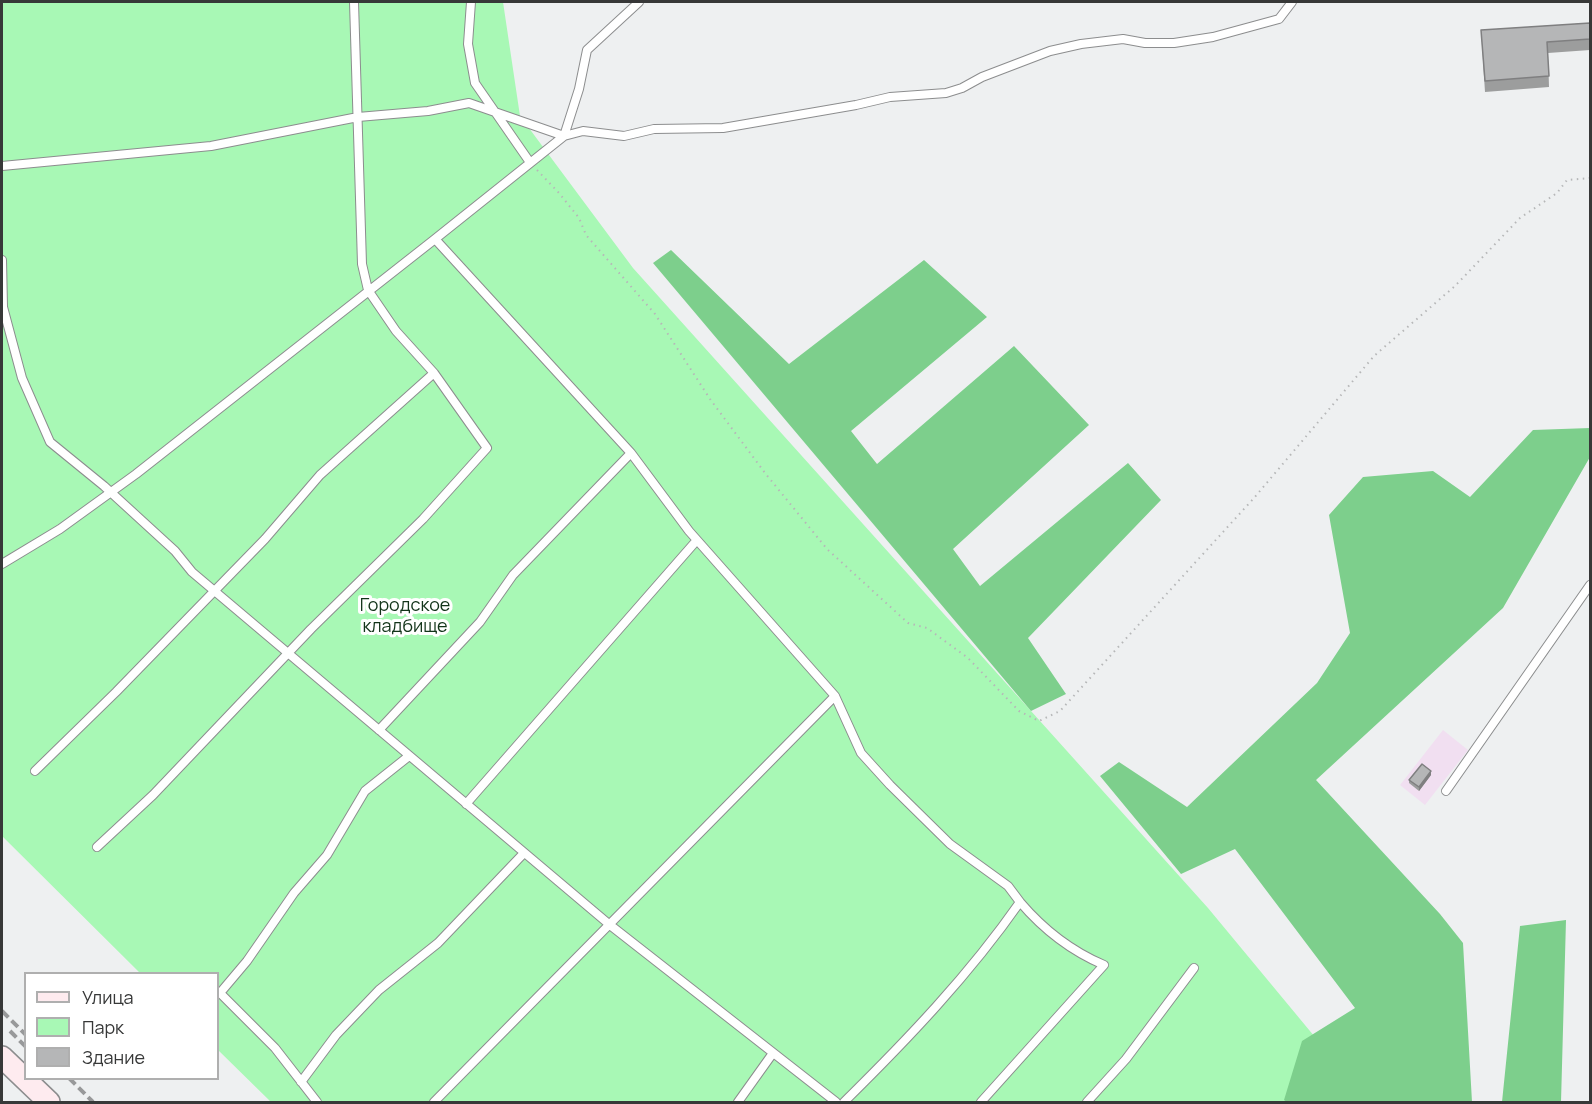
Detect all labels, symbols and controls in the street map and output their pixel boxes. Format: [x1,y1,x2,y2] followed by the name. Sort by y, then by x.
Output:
[360,595,450,638] park label: Городское кладбище
[24,972,219,1080] legend
[82,985,134,1009] text: Улица
[82,1015,124,1039] text: Парк
[82,1045,145,1069] text: Здание

